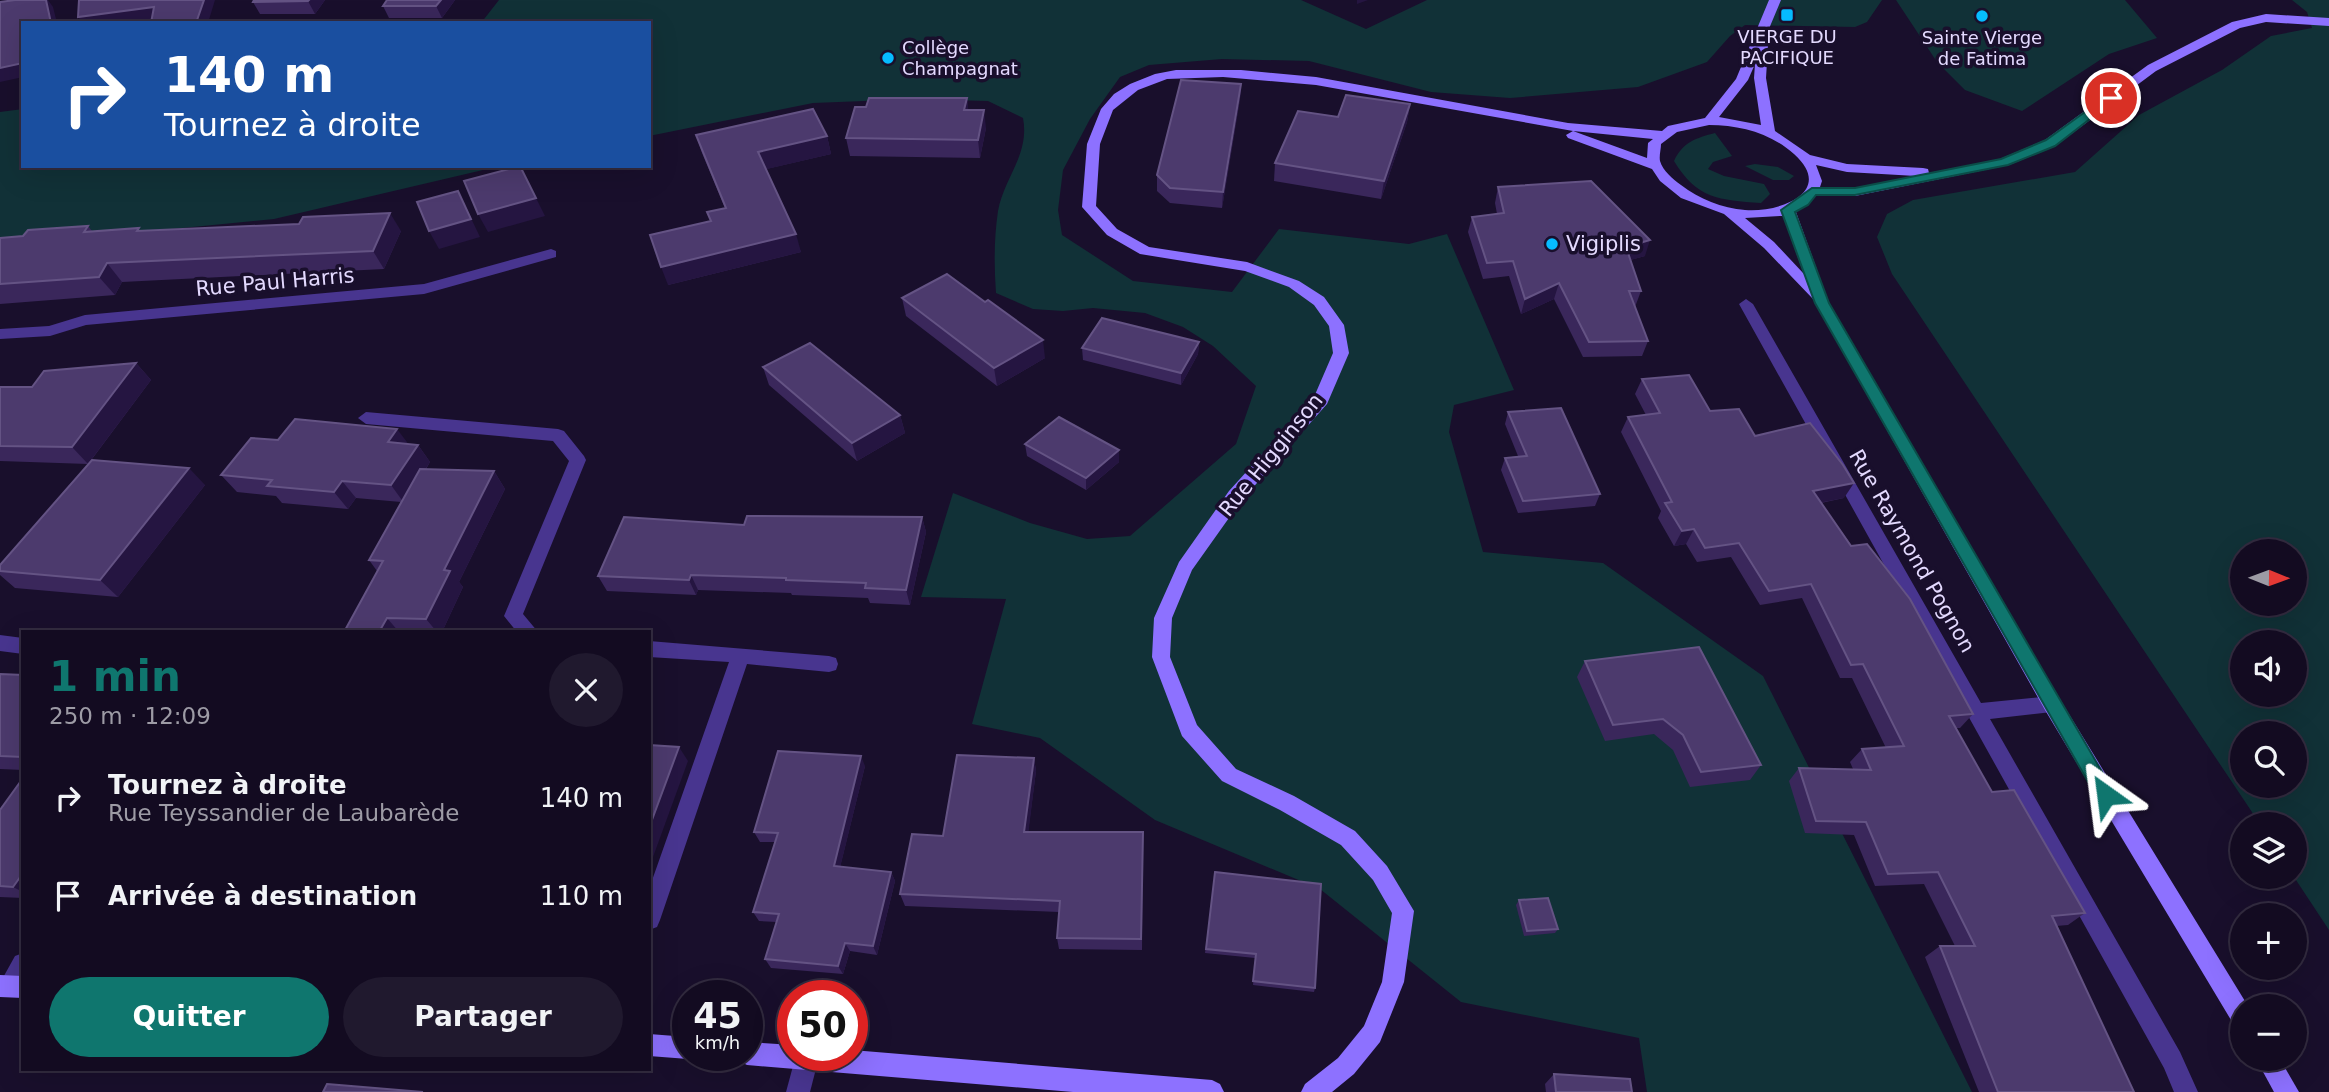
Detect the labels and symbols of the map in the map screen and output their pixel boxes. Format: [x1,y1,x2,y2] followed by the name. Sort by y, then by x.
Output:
[1779,7,1795,23] marker: VIERGE DU PACIFIQUE
[1974,8,1990,24] marker: Sainte Vierge de Fatima
[1737,26,1837,68] place label: VIERGE DU PACIFIQUE
[1922,27,2042,69] place label: Sainte Vierge de Fatima
[902,37,1018,79] place label: Collège Champagnat
[880,50,896,66] marker: Collège Champagnat
[2081,68,2141,128] pin
[1566,232,1641,256] place label: Vigiplis
[1544,236,1560,252] marker: Vigiplis
[195,263,355,301] street label: Rue Paul Harris
[1214,389,1328,521] street label: Rue Higginson
[1844,445,1980,657] street label: Rue Raymond Pognon
[2230,539,2306,616] north arrow
[2069,758,2143,832] position arrow
[777,980,868,1071] speed limit sign: 50

